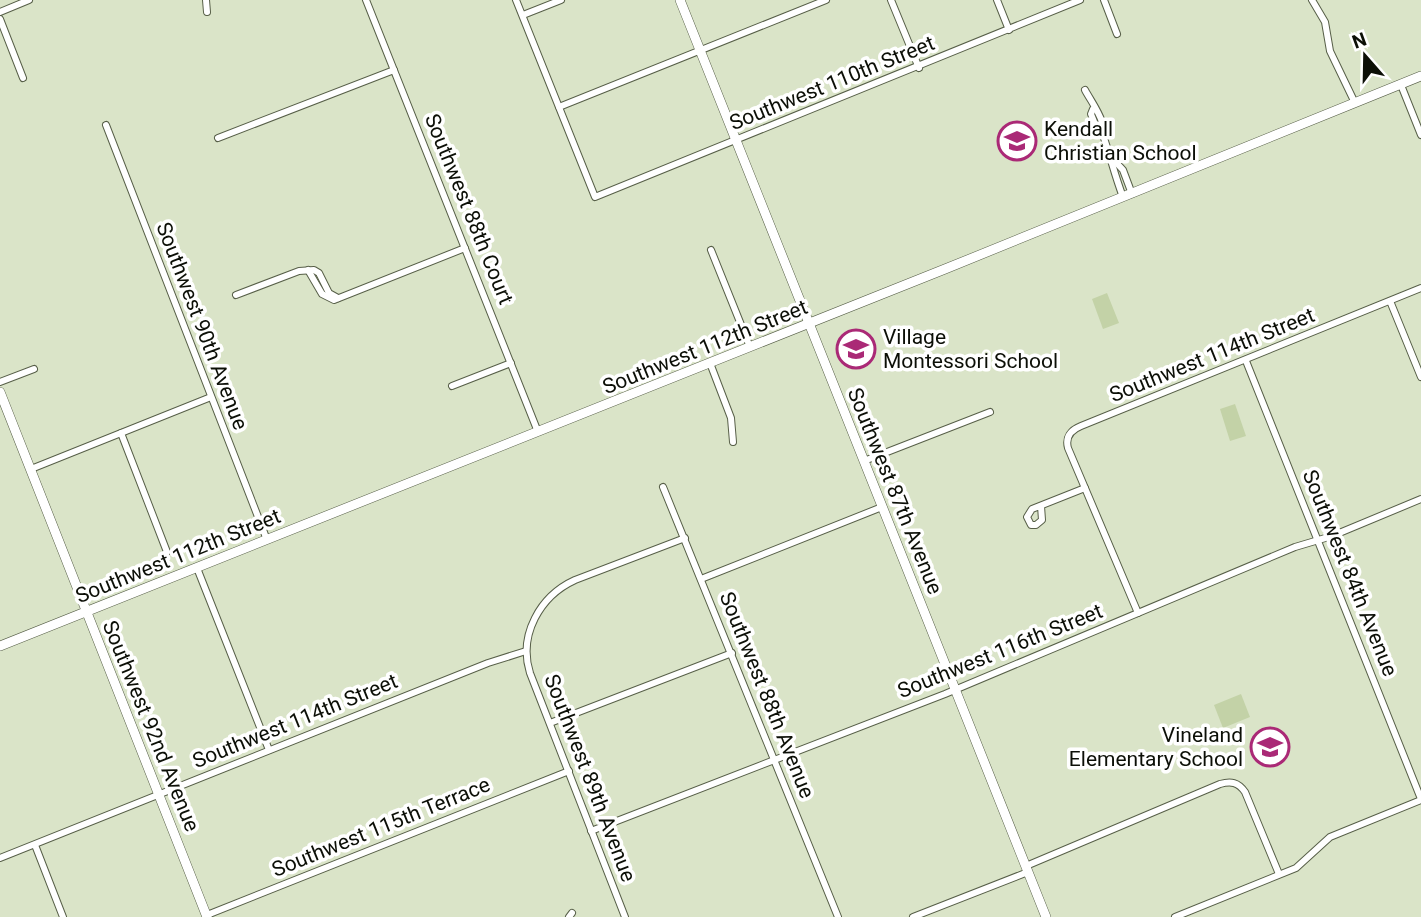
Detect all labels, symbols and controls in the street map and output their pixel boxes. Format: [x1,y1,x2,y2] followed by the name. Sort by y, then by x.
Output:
[1330,21,1400,91] north arrow
[1349,27,1370,54] text: N
[726,31,938,135] street label: Southwest 110th Street
[420,110,518,308] street label: Southwest 88th Court
[1044,117,1197,165] place label: Kendall Christian School
[996,120,1038,162] school or university icon: Kendall Christian School
[151,219,253,433] street label: Southwest 90th Avenue
[599,295,811,399] street label: Southwest 112th Street
[1106,303,1318,407] street label: Southwest 114th Street
[883,325,1058,373] place label: Village Montessori School
[835,328,877,370] school or university icon: Village Montessori School
[843,384,947,598] street label: Southwest 87th Avenue
[1298,466,1402,680] street label: Southwest 84th Avenue
[72,504,284,608] street label: Southwest 112th Street
[715,588,819,802] street label: Southwest 88th Avenue
[894,599,1106,703] street label: Southwest 116th Street
[98,617,204,835] street label: Southwest 92nd Avenue
[189,669,401,773] street label: Southwest 114th Street
[539,671,641,885] street label: Southwest 89th Avenue
[1069,723,1243,771] place label: Vineland Elementary School
[1249,726,1291,768] school or university icon: Vineland Elementary School
[269,772,493,882] street label: Southwest 115th Terrace

